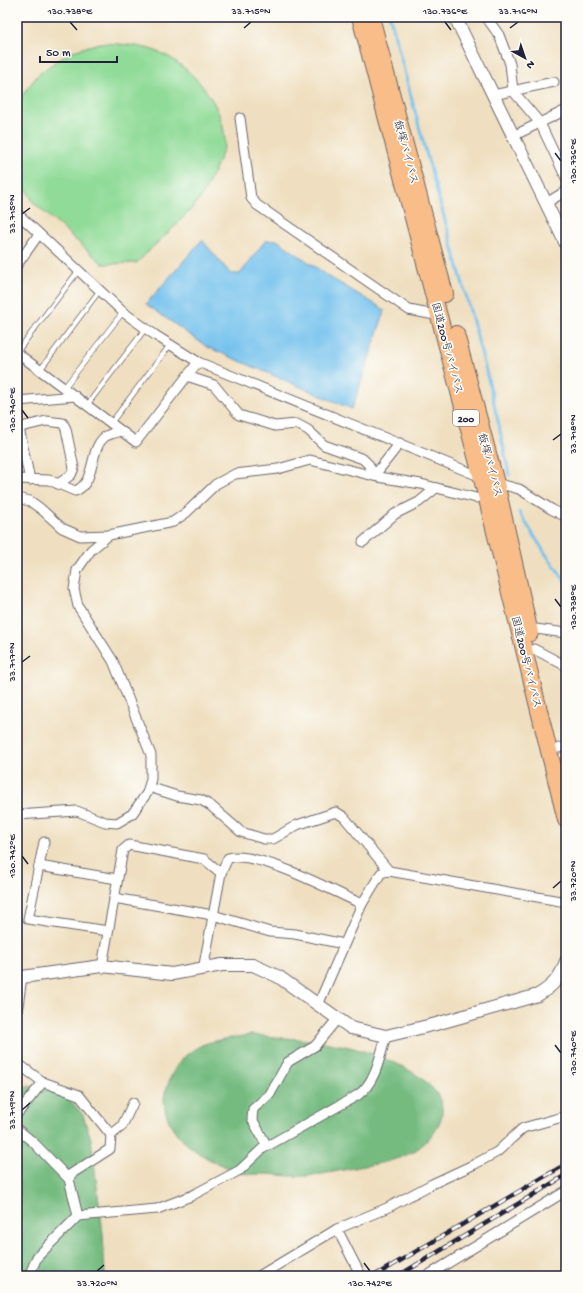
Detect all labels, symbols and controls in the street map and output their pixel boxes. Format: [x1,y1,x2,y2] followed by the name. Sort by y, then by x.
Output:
[47,6,93,18] text: 130.738°E
[230,6,271,18] text: 33.715°N
[422,6,468,18] text: 130.736°E
[498,6,538,18] text: 33.716°N
[40,38,117,64] scale bar
[505,38,545,78] north arrow
[46,47,71,61] text: 50 m
[524,57,537,71] text: N
[391,119,420,186] street label: 飯塚バイパス
[568,138,580,184] text: 130.736°E
[7,194,19,235] text: 33.715°N
[428,301,465,396] street label: 国道200号バイパス
[7,387,19,433] text: 130.740°E
[453,410,479,426] road number: 200
[568,414,580,455] text: 33.718°N
[475,432,504,499] street label: 飯塚バイパス
[568,584,580,630] text: 130.738°E
[508,615,543,710] street label: 国道200号バイパス
[7,642,19,683] text: 33.717°N
[7,833,19,879] text: 130.742°E
[568,860,580,902] text: 33.720°N
[568,1030,580,1076] text: 130.740°E
[7,1090,19,1130] text: 33.719°N
[76,1278,118,1290] text: 33.720°N
[347,1278,393,1290] text: 130.742°E

